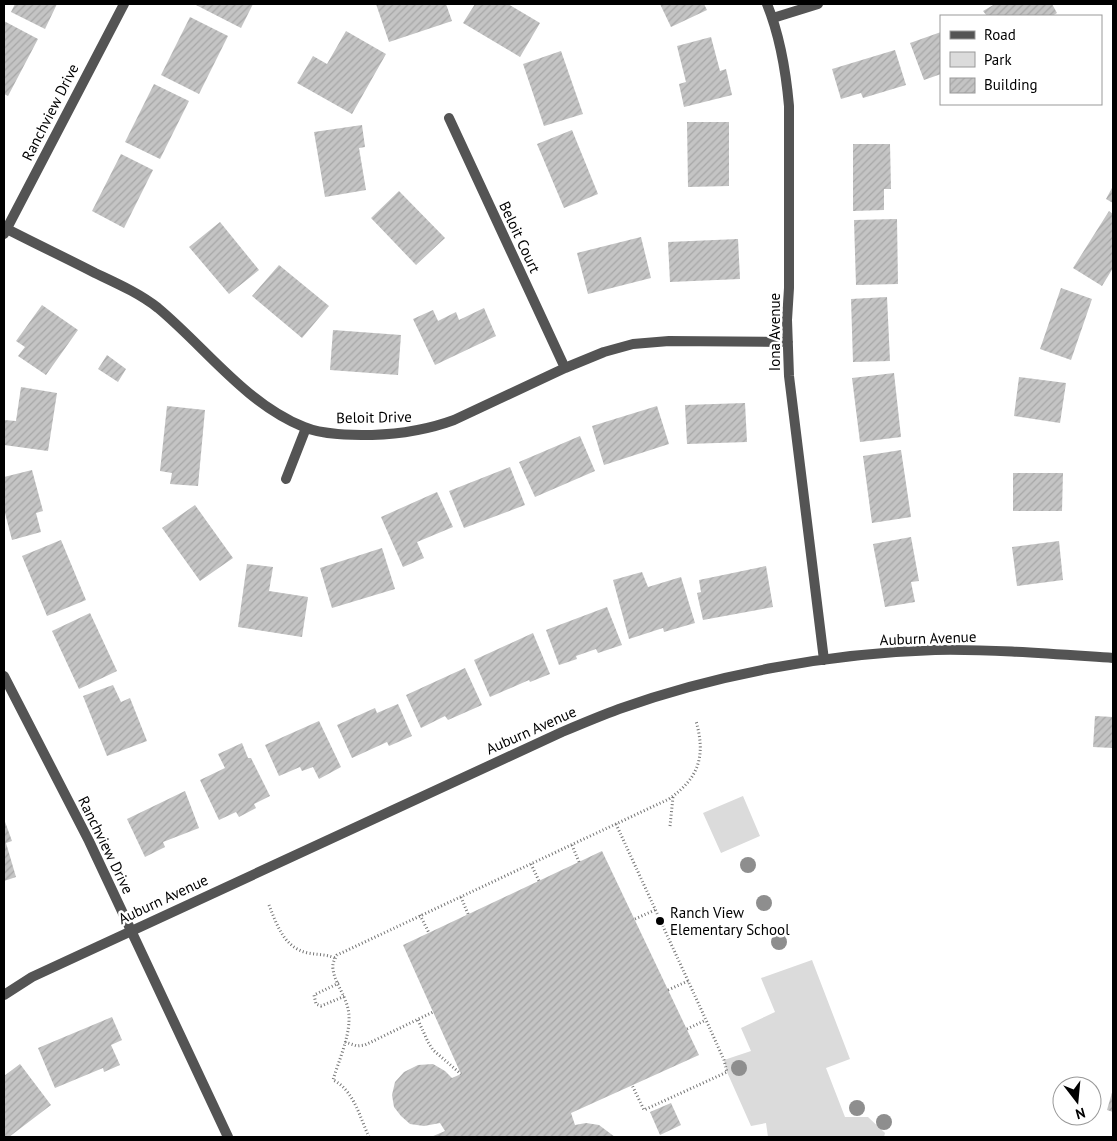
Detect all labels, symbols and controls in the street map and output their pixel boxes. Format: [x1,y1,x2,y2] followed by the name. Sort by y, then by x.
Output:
[940,15,1102,105] legend
[984,25,1016,44] text: Road
[984,50,1012,69] text: Park
[17,60,83,164] street label: Ranchview Drive
[984,75,1038,94] text: Building
[495,198,545,276] street label: Beloit Court
[765,293,784,371] street label: Iona Avenue
[336,407,412,427] street label: Beloit Drive
[879,627,977,649] street label: Auburn Avenue
[483,702,579,758] street label: Auburn Avenue
[74,793,138,897] street label: Ranchview Drive
[115,870,211,928] street label: Auburn Avenue
[670,903,790,939] place label: Ranch View Elementary School
[654,915,666,927] marker: Ranch View Elementary School
[1052,1076,1102,1126] north arrow
[1074,1104,1087,1123] text: N

